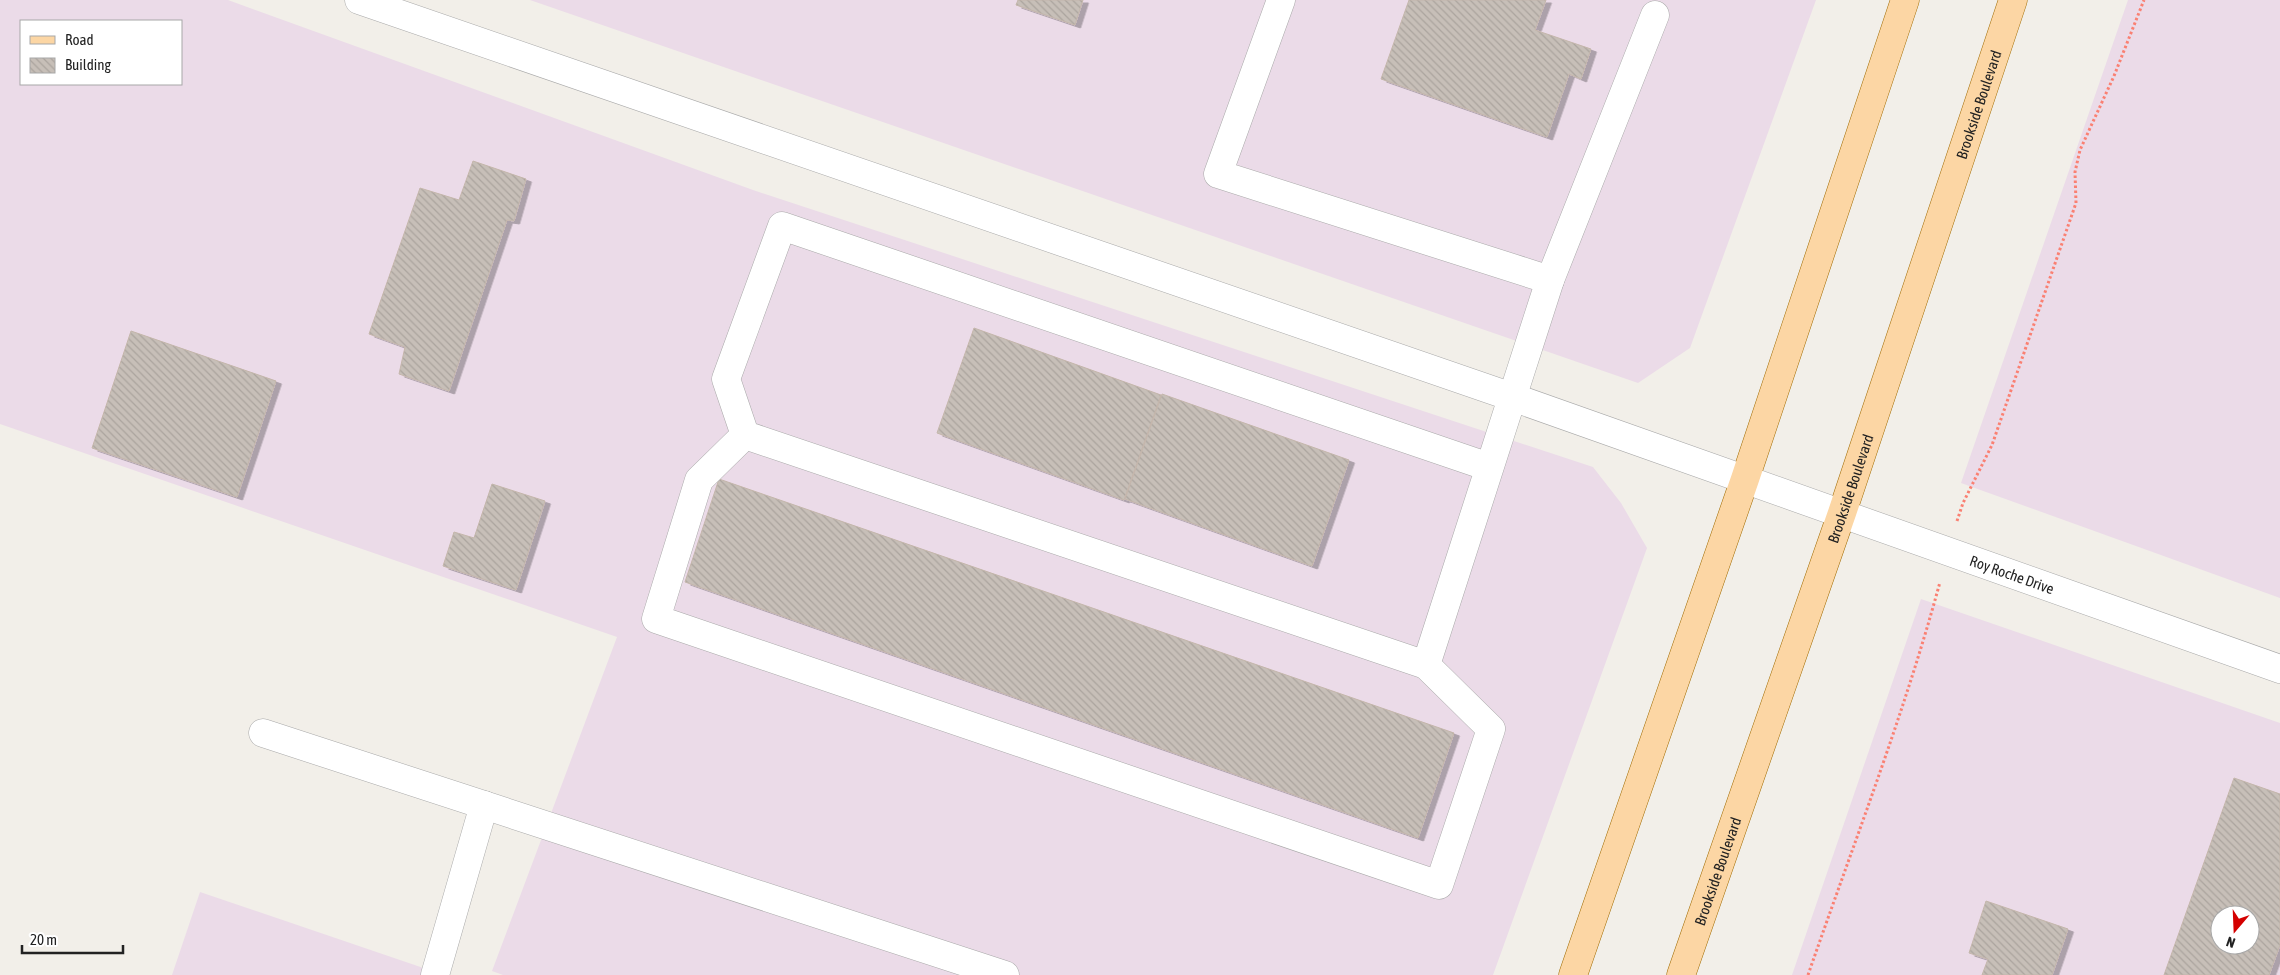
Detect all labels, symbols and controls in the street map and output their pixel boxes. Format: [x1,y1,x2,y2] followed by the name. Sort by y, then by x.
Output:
[20,20,182,85] legend
[65,31,94,48] text: Road
[1952,48,2004,161] street label: Brookside Boulevard
[65,56,111,73] text: Building
[1824,432,1876,545] street label: Brookside Boulevard
[1968,551,2057,597] street label: Roy Roche Drive
[1690,815,1744,928] street label: Brookside Boulevard
[2210,905,2260,955] north arrow
[22,922,124,954] scale bar
[30,931,57,948] text: 20 m
[2224,933,2237,951] text: N

